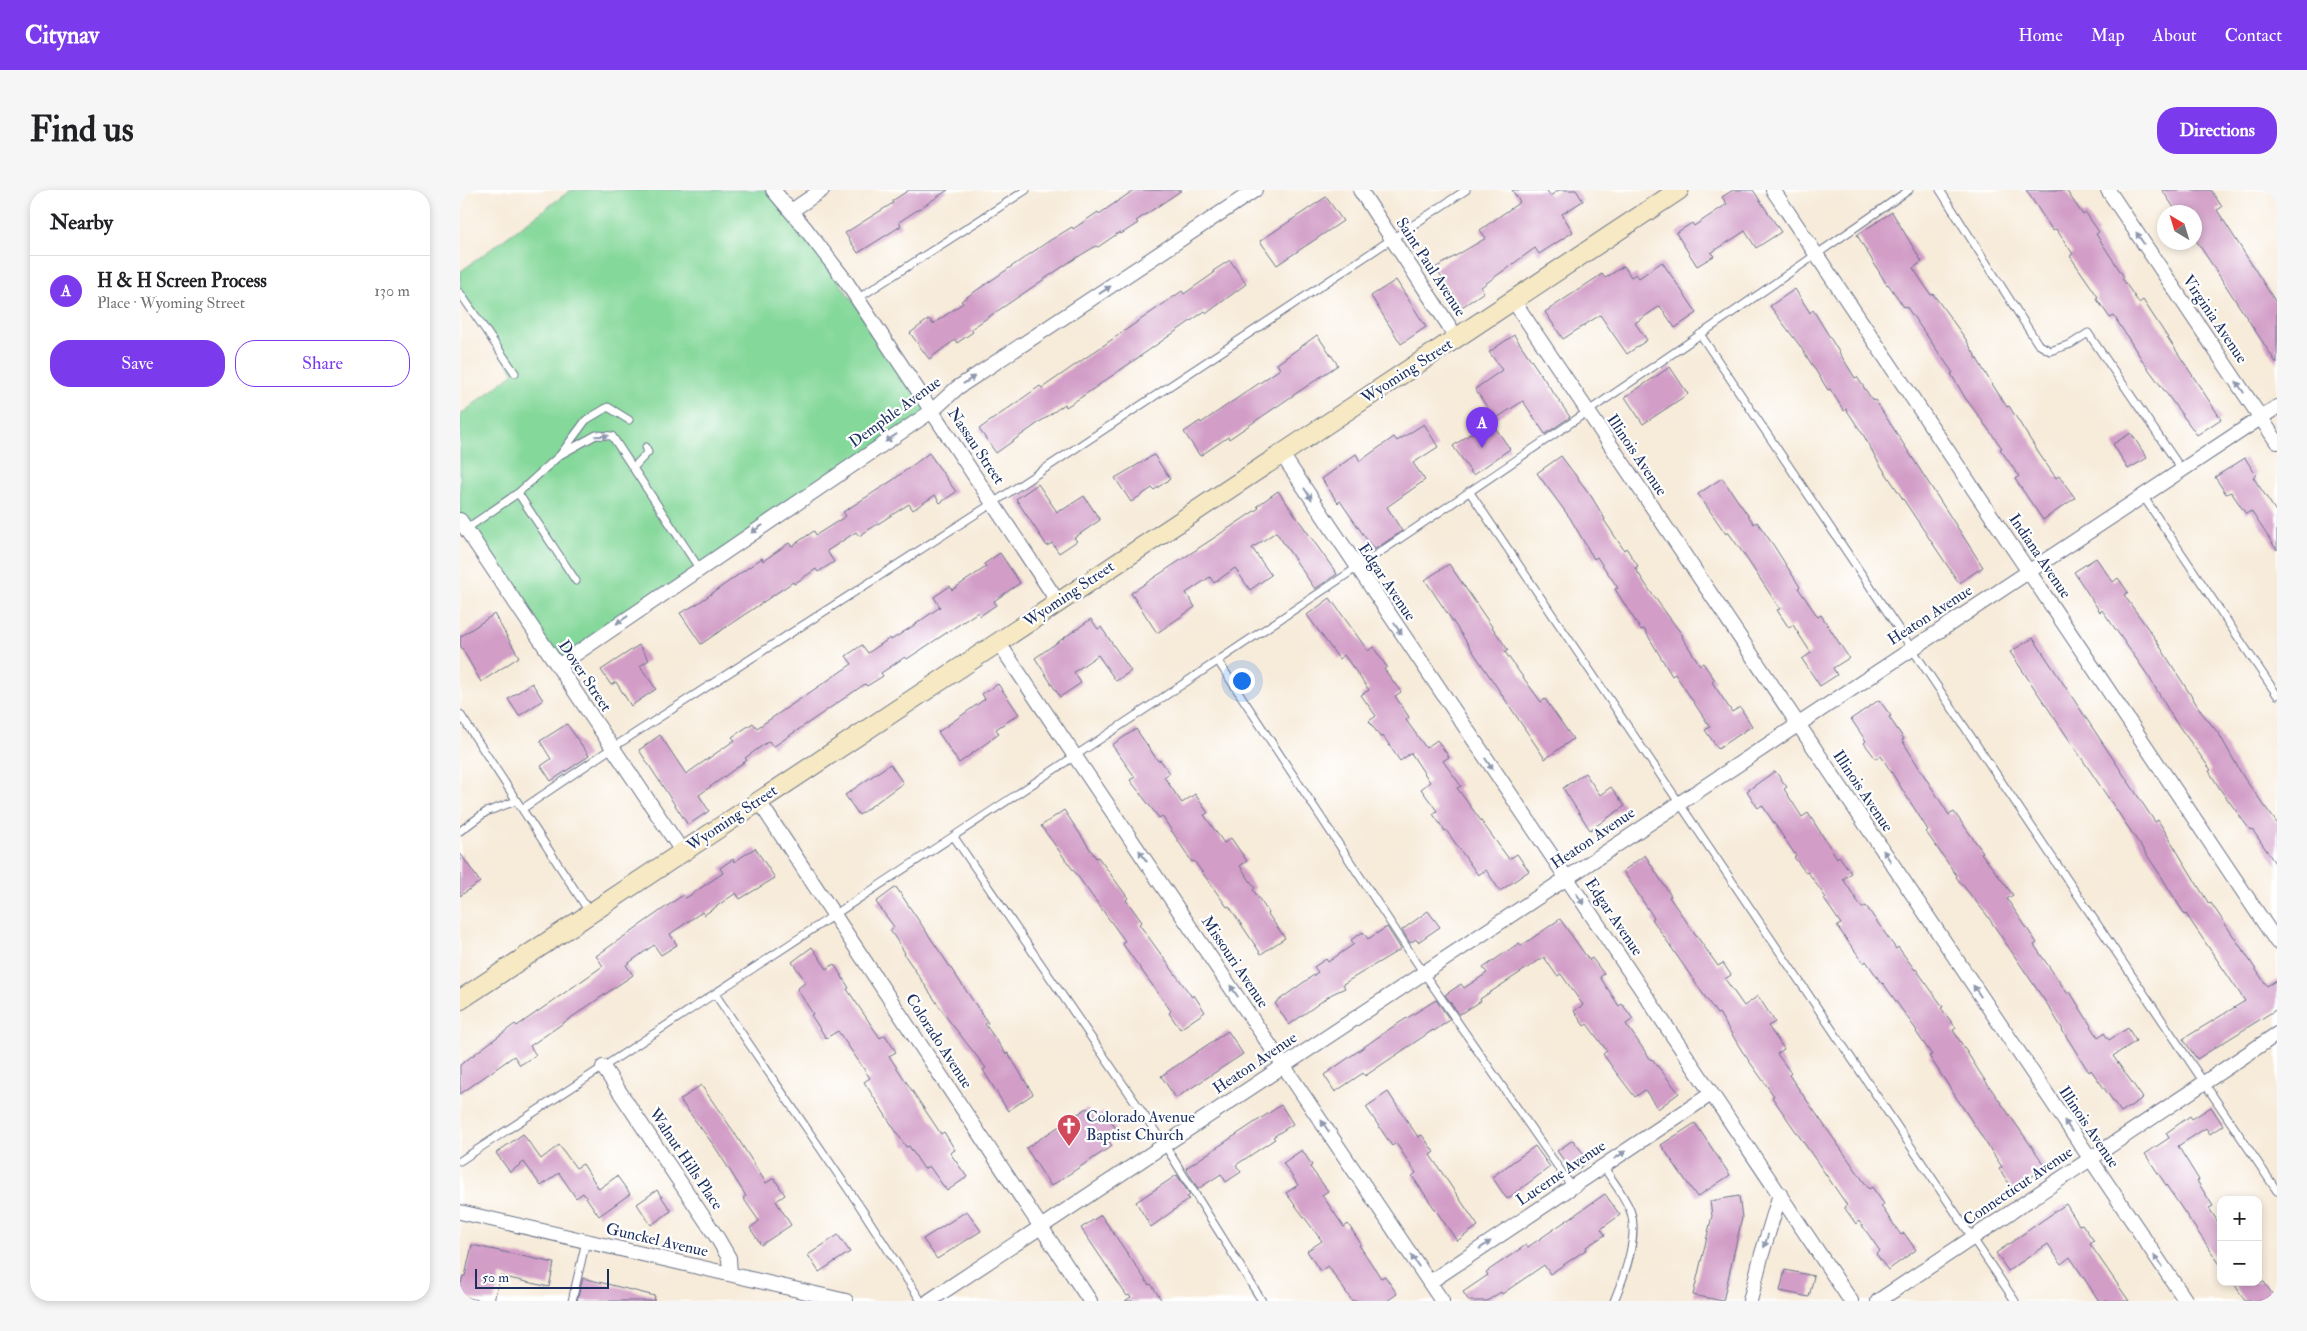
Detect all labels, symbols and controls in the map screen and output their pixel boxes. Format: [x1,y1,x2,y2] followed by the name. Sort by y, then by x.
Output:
[25,20,99,51] text: Citynav
[2018,24,2063,47] text: Home
[2091,24,2125,47] text: Map
[2153,24,2197,47] text: About
[2225,24,2282,47] text: Contact
[2157,107,2277,154] button: Directions
[30,108,134,152] text: Find us
[2157,205,2202,250] north arrow
[50,209,113,236] text: Nearby
[1392,214,1471,321] street label: Saint Paul Avenue
[2135,231,2145,245] one-way arrow
[97,269,267,293] text: H & H Screen Process
[2178,271,2252,367] street label: Virginia Avenue
[61,281,71,301] text: A
[374,281,410,301] text: 130 m
[1098,285,1111,295] one-way arrow
[97,293,245,313] text: Place · Wyoming Street
[1357,334,1456,409] street label: Wyoming Street
[50,340,225,387] button: Save
[235,340,410,387] button: Share
[845,372,946,453] street label: Demphle Avenue
[963,375,976,385] one-way arrow
[2235,381,2245,394] one-way arrow
[943,404,1009,488] street label: Nassau Street
[1466,407,1498,448] pin: A
[1602,410,1672,500] street label: Illinois Avenue
[595,432,611,440] one-way arrow
[885,433,898,443] one-way arrow
[1303,487,1313,501] one-way arrow
[2004,510,2076,602] street label: Indiana Avenue
[750,524,764,534] one-way arrow
[1354,539,1420,625] street label: Edgar Avenue
[1019,556,1118,632] street label: Wyoming Street
[1884,580,1976,650] street label: Heaton Avenue
[616,615,629,625] one-way arrow
[1393,623,1403,636] one-way arrow
[554,636,616,716] street label: Dover Street
[1229,668,1255,694] your location
[1828,746,1898,836] street label: Illinois Avenue
[1484,757,1494,771] one-way arrow
[682,780,781,856] street label: Wyoming Street
[1547,802,1639,873] street label: Heaton Avenue
[1882,849,1891,863] one-way arrow
[1138,850,1148,863] one-way arrow
[1581,874,1647,960] street label: Edgar Avenue
[1575,892,1585,905] one-way arrow
[1197,912,1273,1012] street label: Missouri Avenue
[1229,984,1238,998] one-way arrow
[1972,984,1982,998] one-way arrow
[901,990,977,1092] street label: Colorado Avenue
[1209,1027,1301,1098] street label: Heaton Avenue
[2054,1082,2124,1172] street label: Illinois Avenue
[644,1104,727,1214] street label: Walnut Hills Place
[1086,1107,1195,1146] place label: Colorado Avenue Baptist Church
[1056,1113,1082,1147] church icon: Colorado Avenue Baptist Church
[1320,1119,1330,1132] one-way arrow
[2063,1119,2072,1133] one-way arrow
[1512,1136,1610,1210] street label: Lucerne Avenue
[1959,1142,2077,1230] street label: Connecticut Avenue
[1613,1150,1627,1160] one-way arrow
[2217,1196,2262,1286] map controls
[2217,1196,2262,1241] button: +
[604,1219,710,1262] street label: Gunckel Avenue
[1761,1233,1769,1248] one-way arrow
[1478,1240,1492,1250] one-way arrow
[2217,1241,2262,1286] button: −
[1410,1254,1420,1267] one-way arrow
[2154,1254,2163,1267] one-way arrow
[475,1266,609,1289] scale bar
[482,1269,509,1286] text: 50 m

